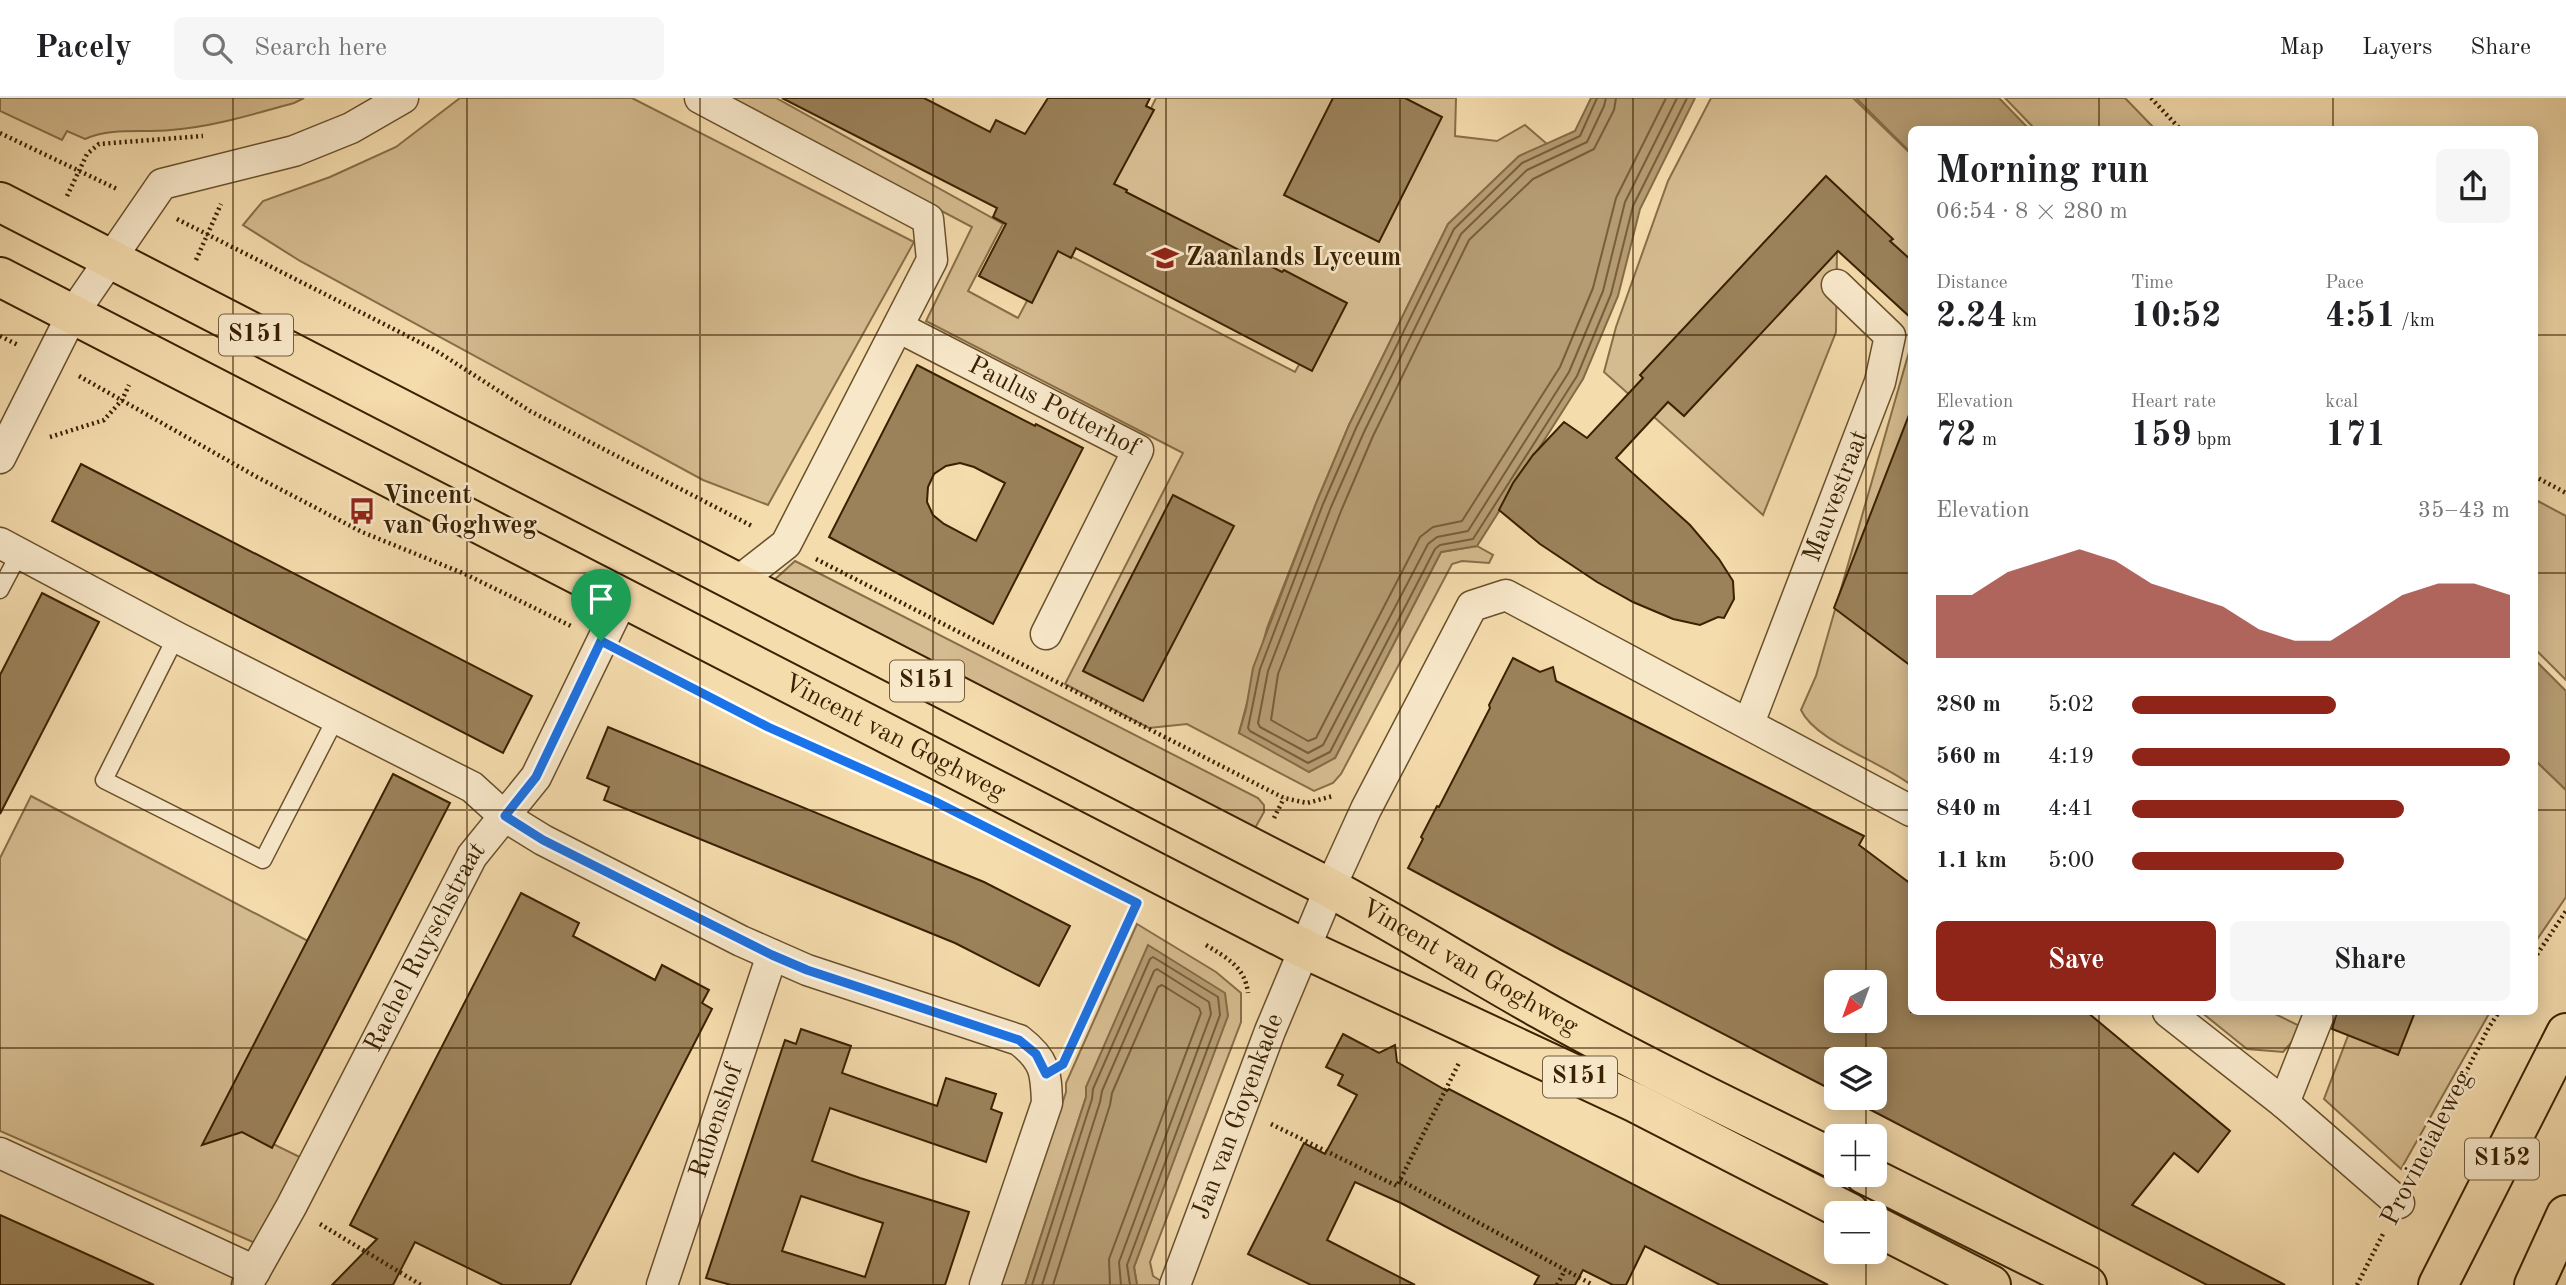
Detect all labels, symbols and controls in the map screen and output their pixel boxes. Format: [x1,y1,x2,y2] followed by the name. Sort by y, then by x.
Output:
[174,17,664,80] search box
[198,29,236,67] icon: search
[35,32,132,65] text: Pacely
[254,35,387,61] text: Search here
[2280,36,2324,60] text: Map
[2362,36,2432,60] text: Layers
[2470,36,2531,60] text: Share
[2436,149,2510,223] button: share
[1936,153,2149,191] text: Morning run
[1936,200,2128,223] text: 06:54 · 8 × 280 m
[1150,243,1180,273] school or university icon: Zaanlands Lyceum
[1186,245,1401,271] place label: Zaanlands Lyceum
[1936,274,2008,293] text: Distance
[2131,274,2173,293] text: Time
[2325,274,2364,293] text: Pace
[1936,299,2007,334] text: 2.24
[2131,299,2222,334] text: 10:52
[2325,299,2396,334] text: 4:51
[2007,312,2037,331] text: km
[2396,312,2435,331] text: /km
[219,314,293,356] road number: S151
[964,352,1145,462] street label: Paulus Potterhof
[1936,393,2013,412] text: Elevation
[2131,393,2216,412] text: Heart rate
[2325,393,2358,412] text: kcal
[1936,418,1977,453] text: 72
[2131,418,2192,453] text: 159
[2325,418,2386,453] text: 171
[1799,427,1873,566] street label: Mauvestraat
[1977,431,1997,450] text: m
[2192,431,2232,450] text: bpm
[383,483,537,539] place label: Vincent van Goghweg
[347,496,377,526] bus stop icon: Vincent van Goghweg
[1936,499,2030,522] text: Elevation
[2418,499,2510,522] text: 35–43 m
[571,569,631,641] pin
[582,580,620,618] icon: arrive
[890,660,964,702] road number: S151
[779,670,1010,805] street label: Vincent van Goghweg
[1936,693,2001,716] text: 280 m
[2048,693,2094,716] text: 5:02
[1936,745,2001,768] text: 560 m
[2048,745,2094,768] text: 4:19
[1936,797,2001,820] text: 840 m
[2048,797,2094,820] text: 4:41
[360,837,491,1056] street label: Rachel Ruyschstraat
[1936,849,2007,872] text: 1.1 km
[2048,849,2094,872] text: 5:00
[1357,895,1582,1040] street label: Vincent van Goghweg
[1936,921,2216,1001] button: Save
[2230,921,2510,1001] button: Share
[1824,970,1886,1032] north arrow
[1824,970,1887,1264] map controls
[1188,1010,1289,1223] street label: Jan van Goyenkade
[1824,1047,1887,1110] button: layers
[1543,1057,1617,1098] road number: S151
[686,1059,748,1181] street label: Rubenshof
[2377,1066,2477,1230] street label: Provincialeweg
[1824,1124,1887,1187] button: +
[2465,1139,2539,1180] road number: S152
[1824,1201,1887,1264] button: −

